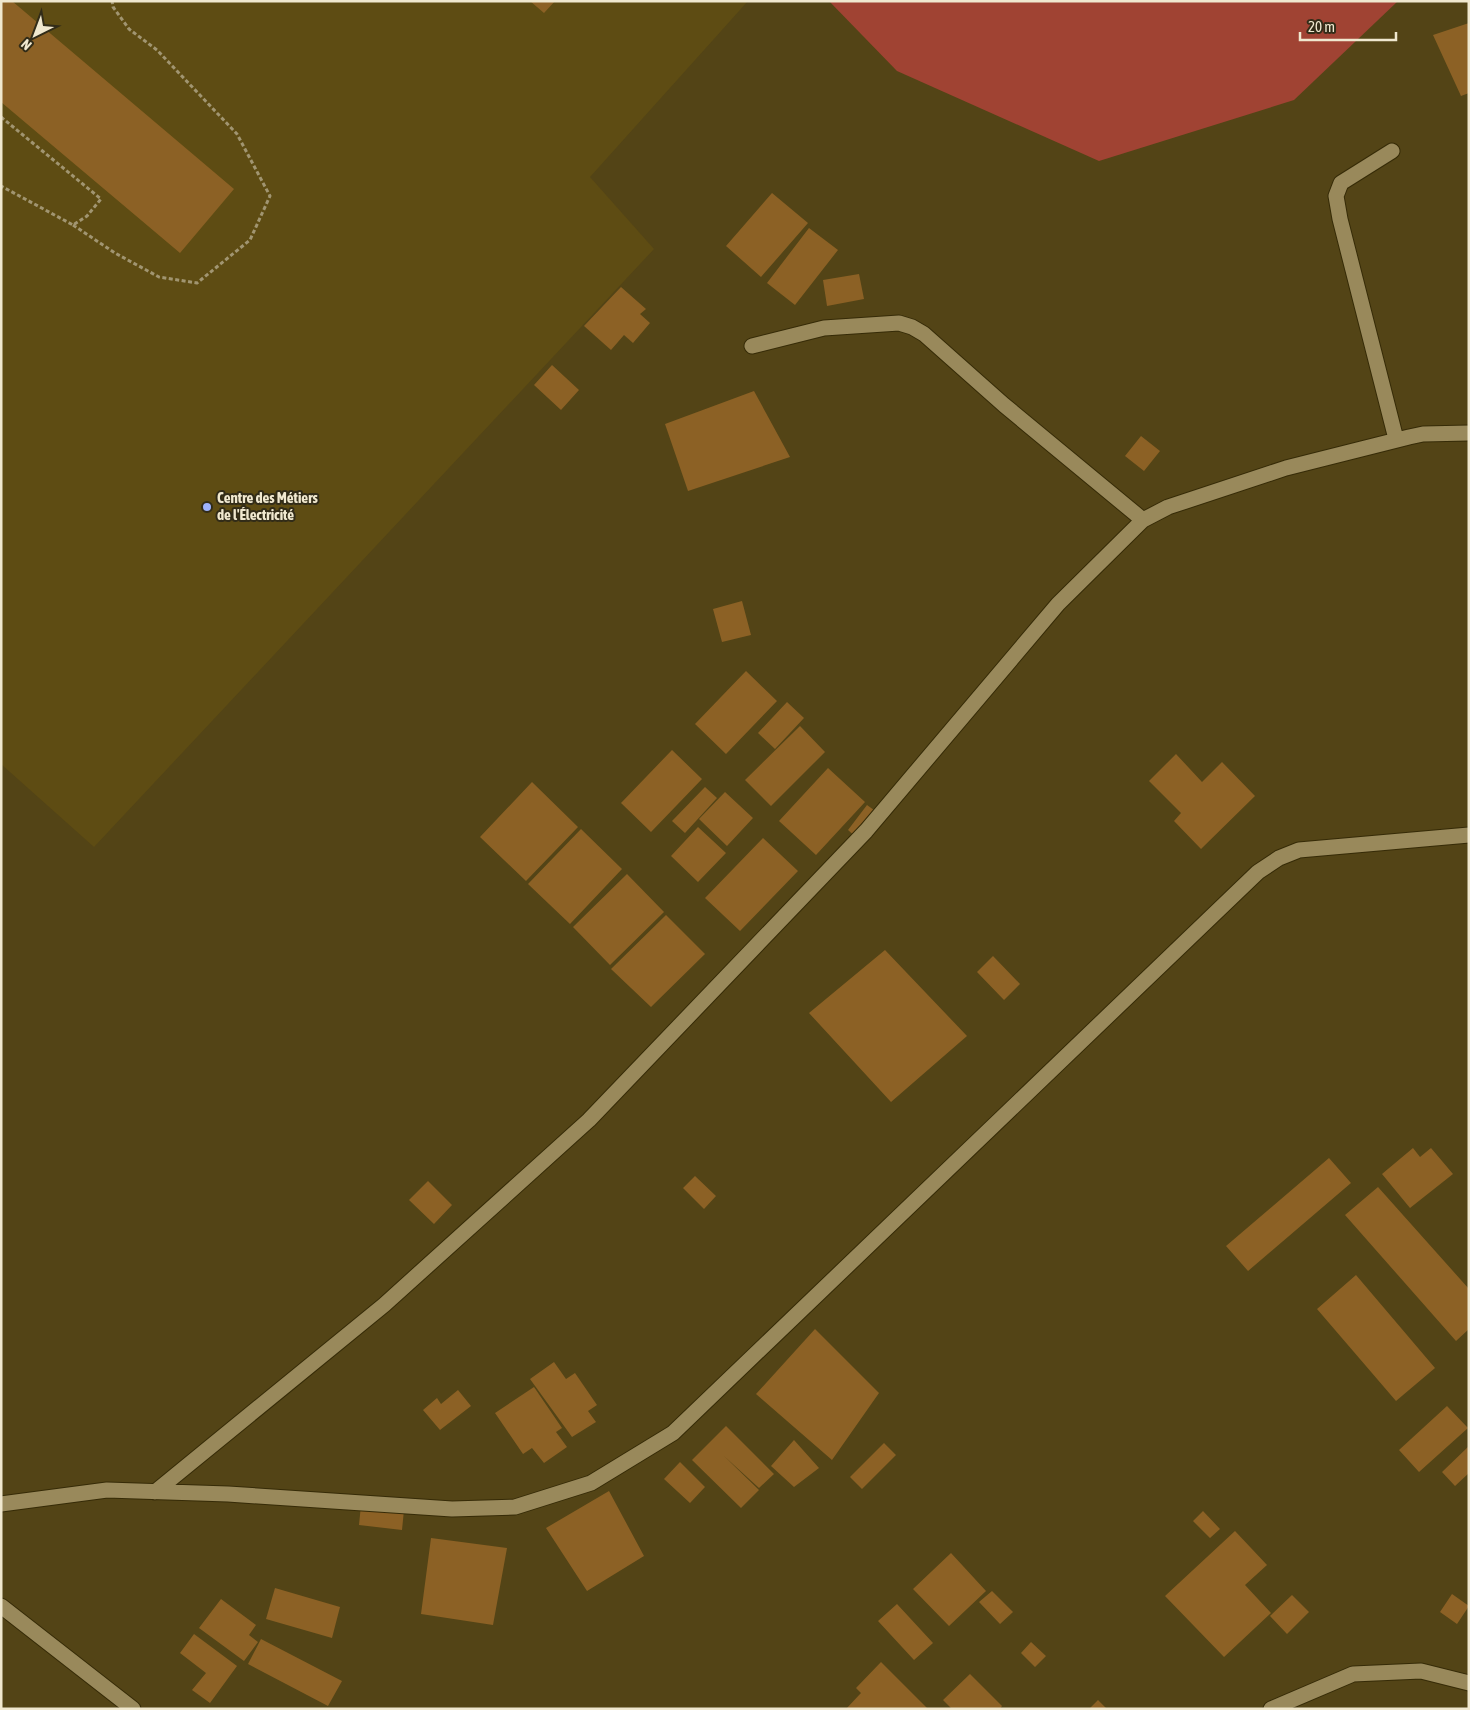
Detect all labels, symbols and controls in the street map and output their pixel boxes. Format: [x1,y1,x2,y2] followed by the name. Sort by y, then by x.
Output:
[10,10,60,60] north arrow
[1300,10,1396,42] scale bar
[1308,18,1335,35] text: 20 m
[18,36,35,53] text: N
[217,489,319,523] place label: Centre des Métiers de l'Électricité
[201,501,213,513] marker: Centre des Métiers de l'Électricité

